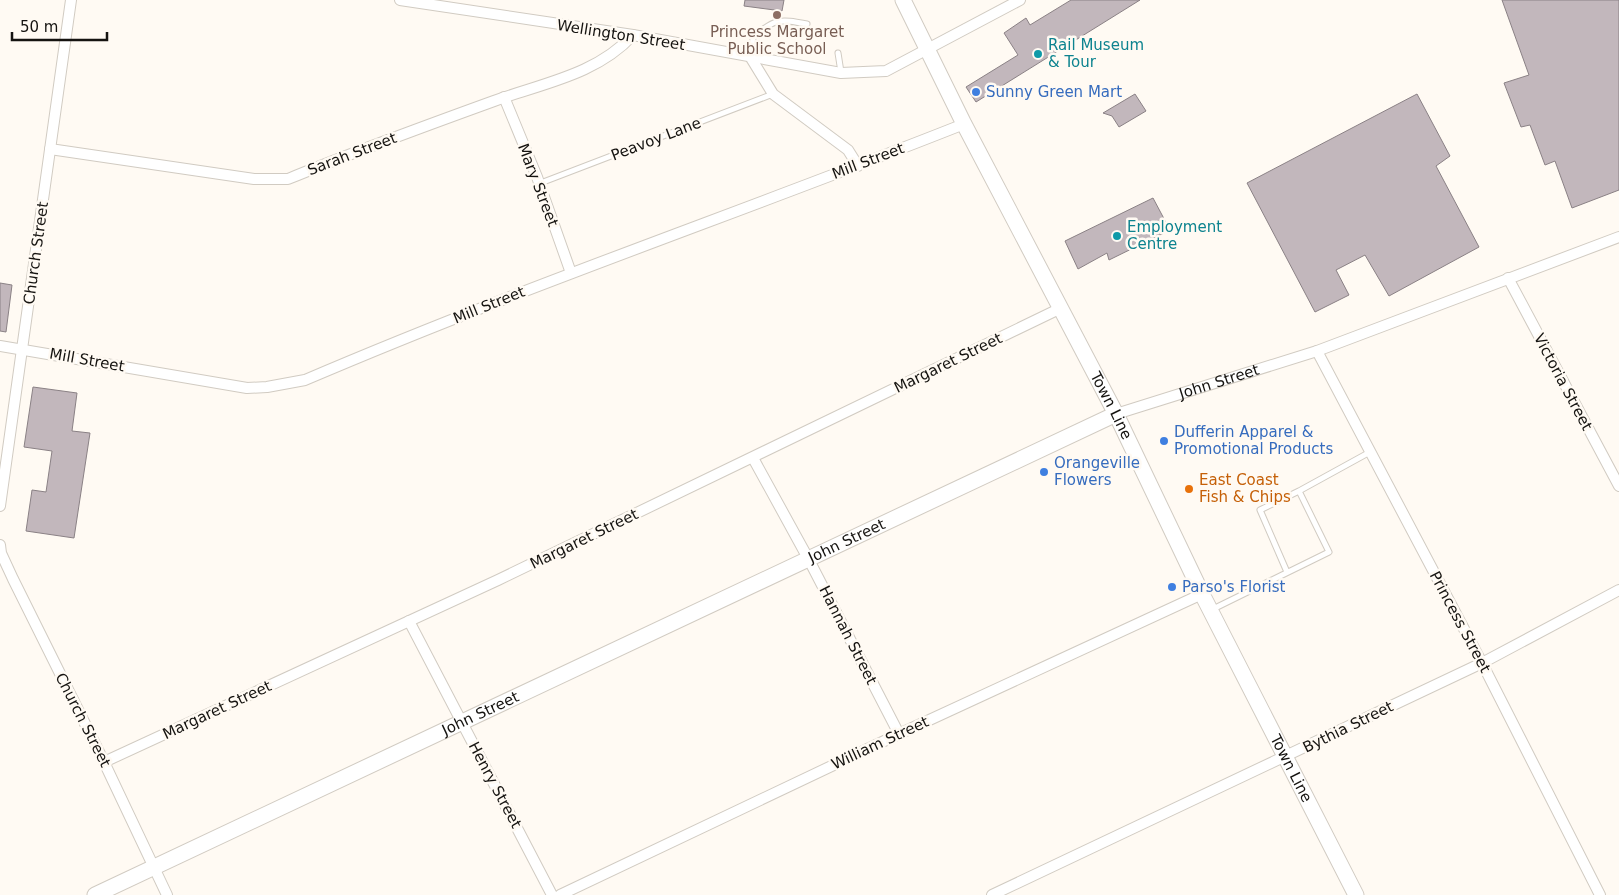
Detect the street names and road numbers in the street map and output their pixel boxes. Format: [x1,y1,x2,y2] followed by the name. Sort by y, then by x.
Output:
[556,16,687,54] street label: Wellington Street
[608,114,704,164] street label: Peavoy Lane
[305,129,399,179] street label: Sarah Street
[829,139,907,183] street label: Mill Street
[514,141,562,229] street label: Mary Street
[20,200,52,305] street label: Church Street
[450,282,528,328] street label: Mill Street
[891,329,1005,397] street label: Margaret Street
[1530,330,1596,434] street label: Victoria Street
[48,345,126,375] street label: Mill Street
[1176,361,1261,403] street label: John Street
[1086,368,1136,442] street label: Town Line
[527,505,641,573] street label: Margaret Street
[804,515,888,567] street label: John Street
[1426,568,1494,676] street label: Princess Street
[815,583,881,688] street label: Hannah Street
[52,670,115,770] street label: Church Street
[160,677,274,743] street label: Margaret Street
[438,688,522,740] street label: John Street
[1300,697,1396,757] street label: Bythia Street
[828,713,932,773] street label: William Street
[1266,731,1316,805] street label: Town Line
[465,739,525,831] street label: Henry Street

